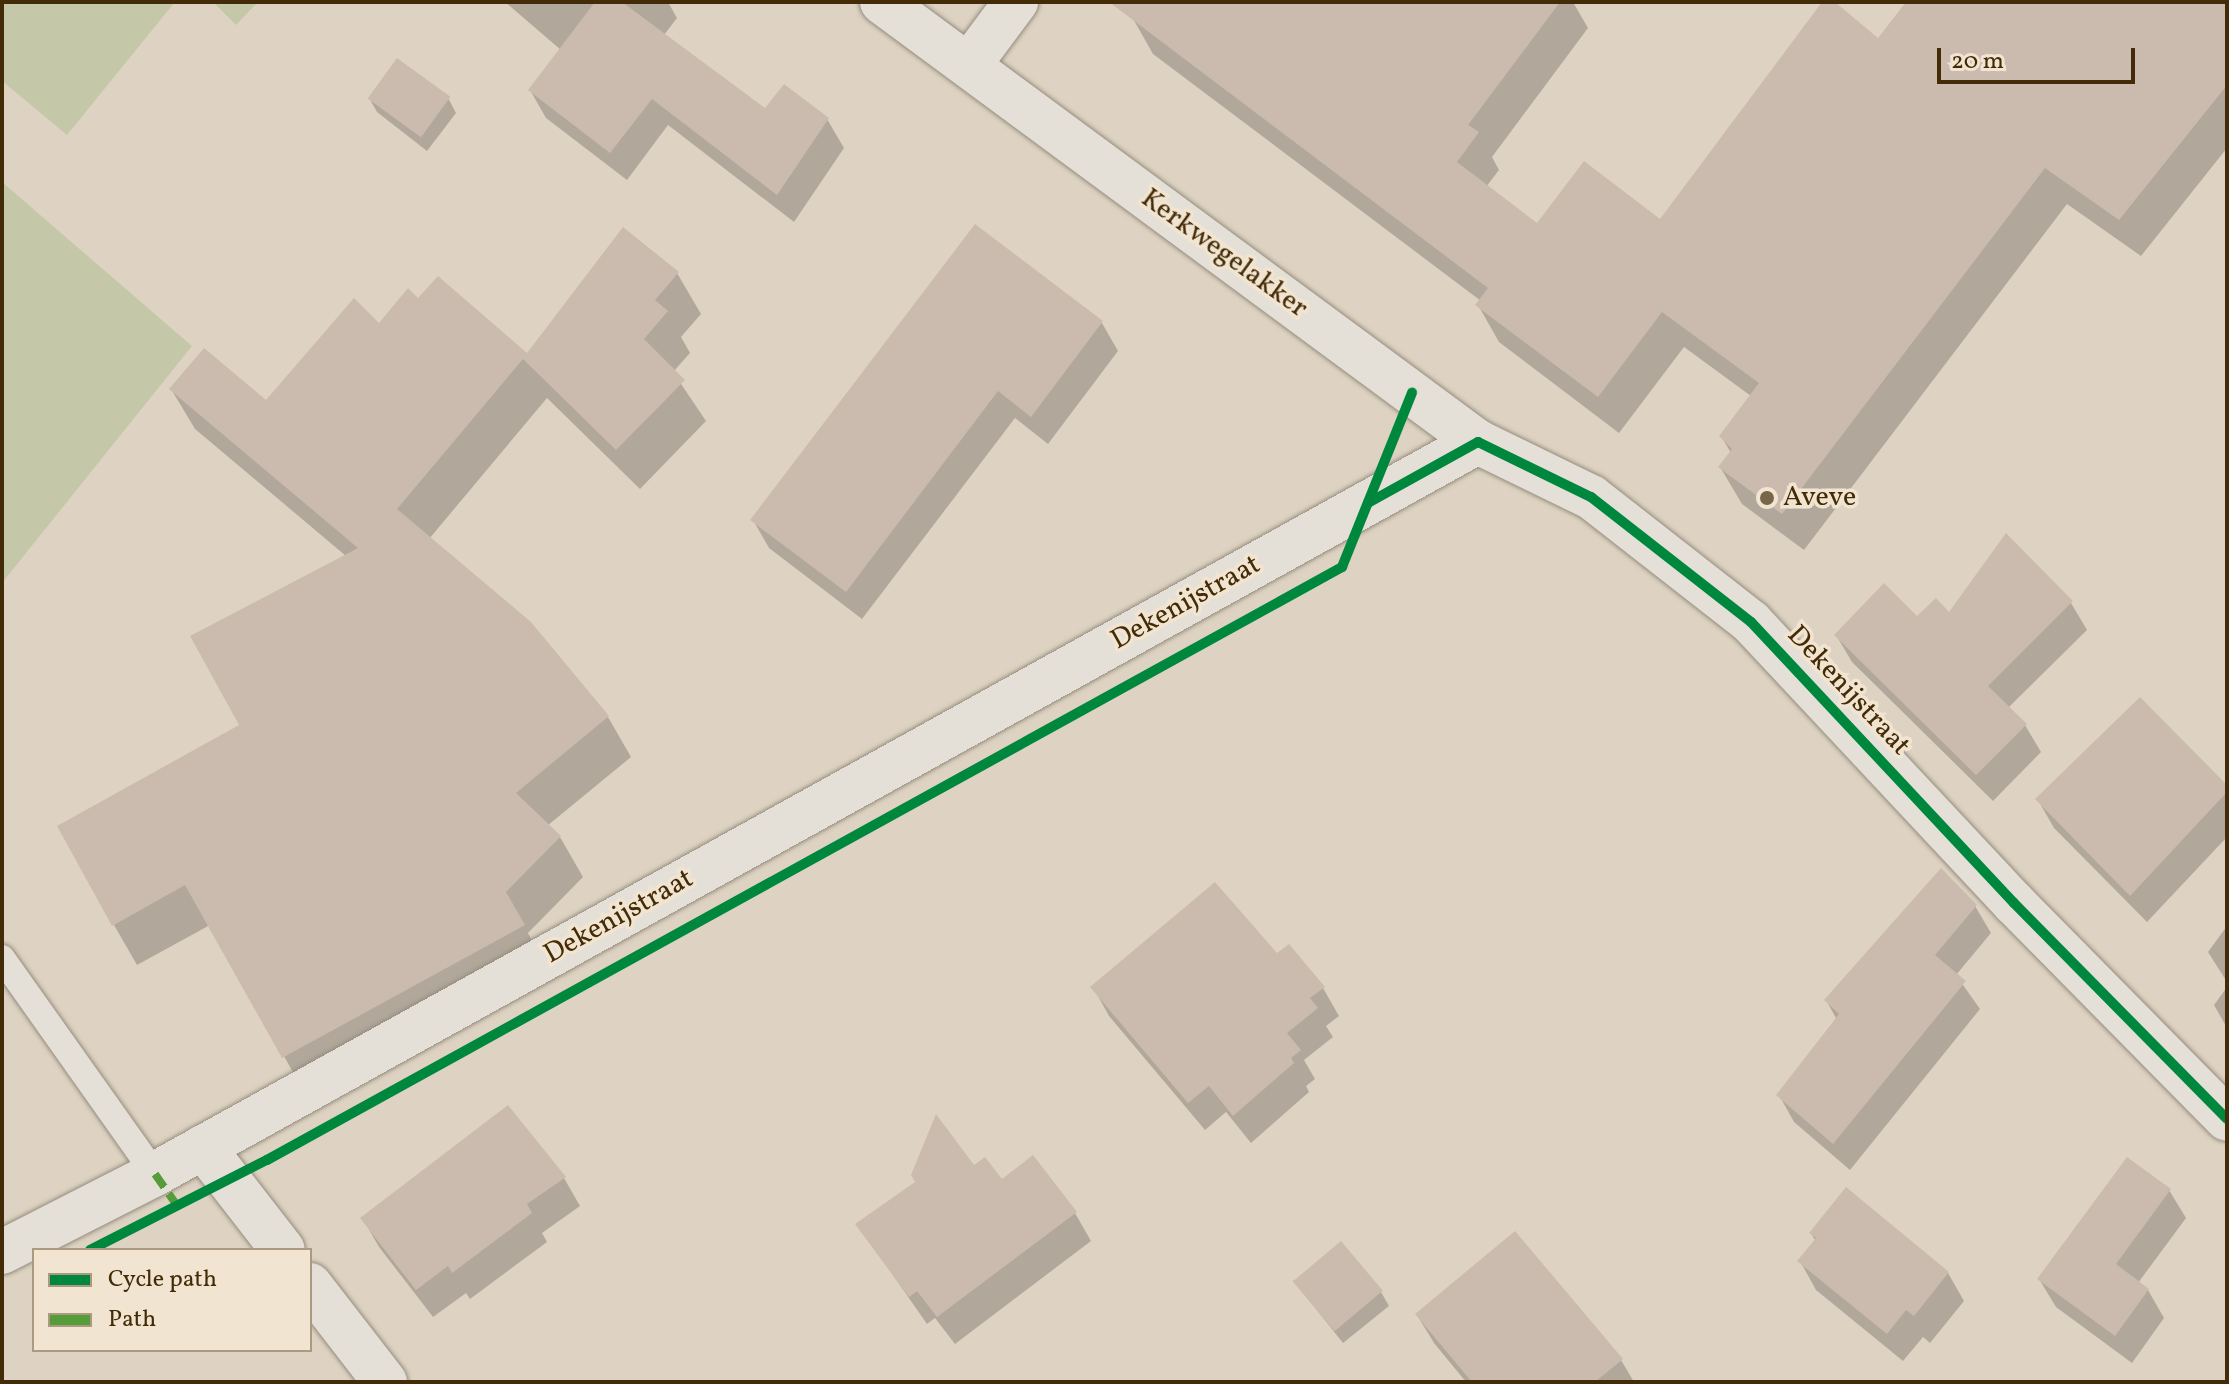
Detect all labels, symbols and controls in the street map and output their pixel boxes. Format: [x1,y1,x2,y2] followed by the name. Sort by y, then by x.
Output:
[1941,32,2139,82] scale bar
[1951,45,2004,79] text: 20 m
[1134,182,1314,326] street label: Kerkwegelakker
[1783,481,1856,515] place label: Aveve
[1758,489,1776,507] marker: Aveve
[1106,548,1266,658] street label: Dekenijstraat
[1779,619,1917,763] street label: Dekenijstraat
[539,862,699,972] street label: Dekenijstraat
[32,1248,312,1352] legend
[108,1263,217,1297] text: Cycle path
[108,1303,156,1337] text: Path

